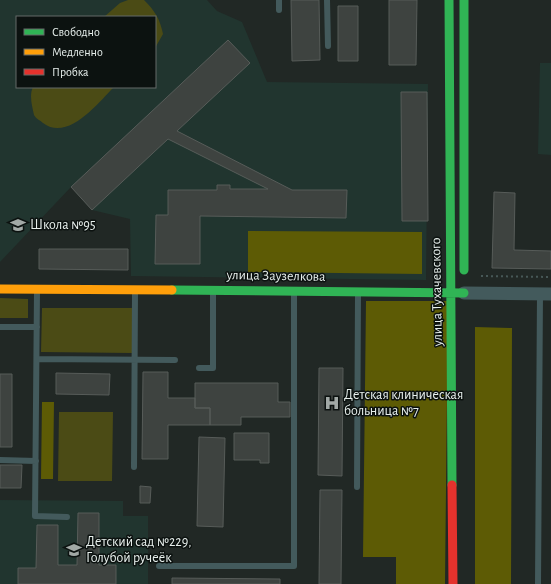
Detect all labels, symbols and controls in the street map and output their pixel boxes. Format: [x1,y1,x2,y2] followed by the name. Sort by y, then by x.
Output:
[16,16,156,88] legend
[52,26,100,38] text: Свободно
[52,46,103,58] text: Медленно
[52,66,89,78] text: Пробка
[9,216,27,234] school or university icon: Школа №95
[30,218,96,232] place label: Школа №95
[429,237,445,347] street label: улица Тухачевского
[225,268,326,284] street label: улица Заузелкова
[344,388,463,418] place label: Детская клиническая больница №7
[323,394,341,412] hospital icon: Детская клиническая больница №7
[86,535,191,565] place label: Детский сад №229, Голубой ручеёк
[65,541,83,559] school or university icon: Детский сад №229, Голубой ручеёк

